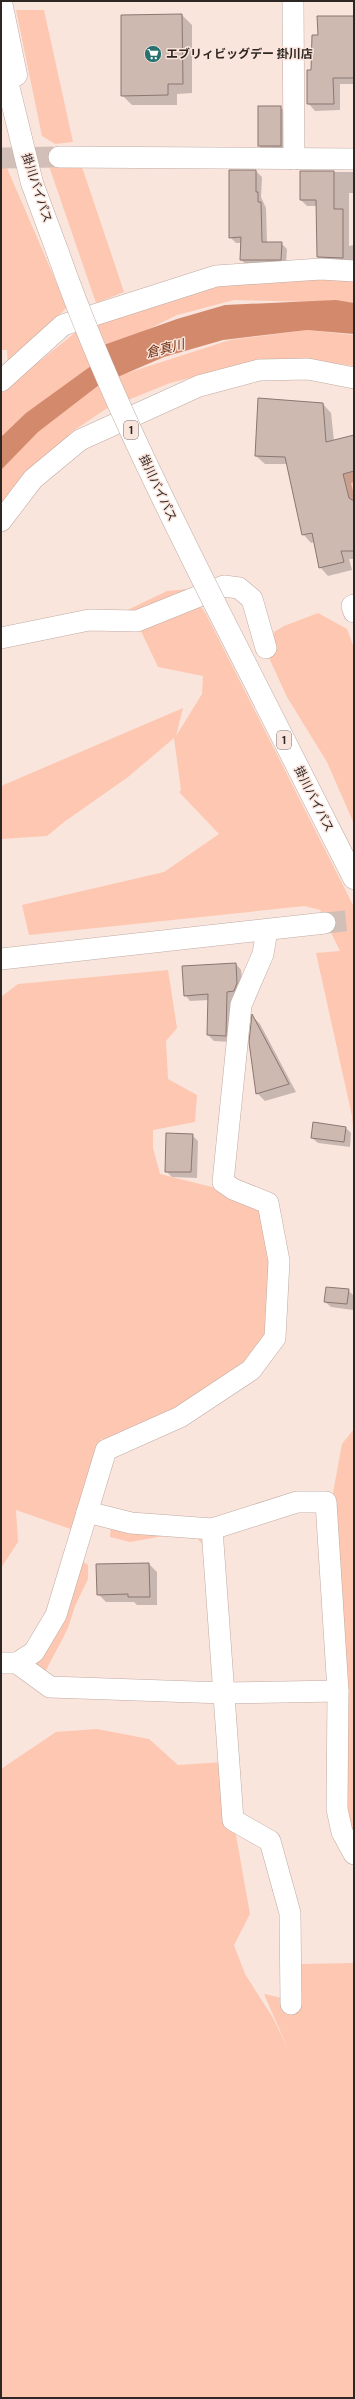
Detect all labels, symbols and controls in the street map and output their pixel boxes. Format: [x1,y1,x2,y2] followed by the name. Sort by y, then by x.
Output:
[143,44,163,64] supermarket icon: エブリィビッグデー 掛川店
[166,46,313,62] place label: エブリィビッグデー 掛川店
[18,151,56,225] street label: 掛川バイパス
[144,335,188,361] water label: 倉真川
[124,421,138,439] road number: 1
[136,452,180,524] street label: 掛川バイパス
[277,731,291,749] road number: 1
[291,763,337,835] street label: 掛川バイパス

